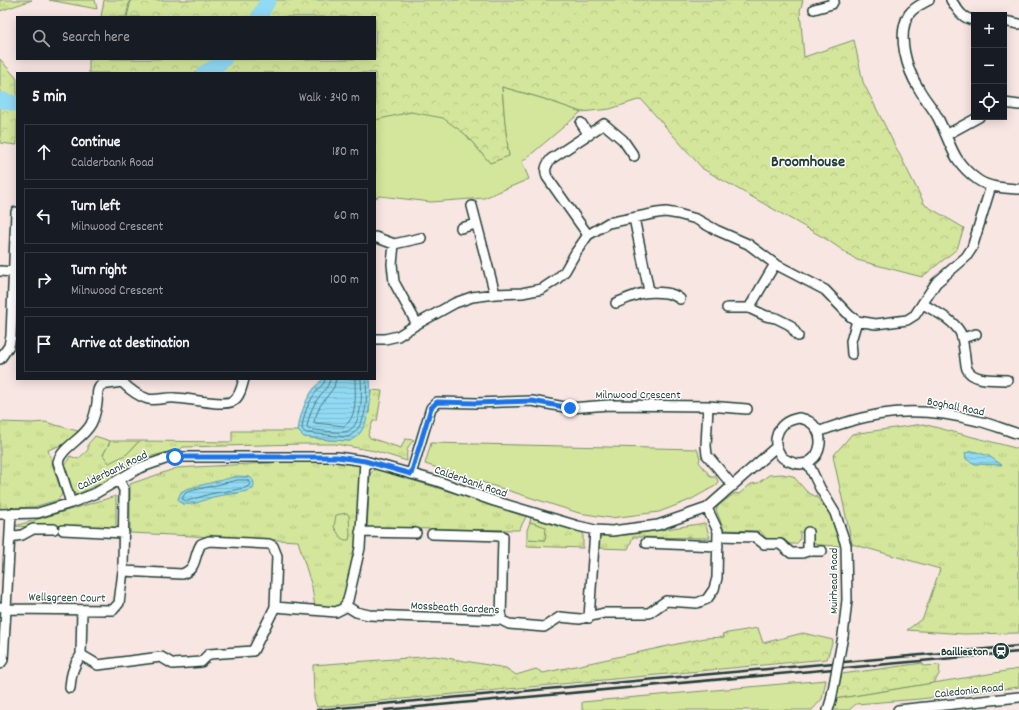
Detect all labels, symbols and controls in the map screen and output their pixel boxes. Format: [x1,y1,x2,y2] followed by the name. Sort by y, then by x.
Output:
[971,12,1007,120] map controls
[971,12,1007,48] button: +
[16,16,376,60] search box
[30,27,52,49] icon: search
[62,27,130,49] text: Search here
[971,48,1007,84] button: −
[971,84,1007,120] button: locate
[32,86,66,110] text: 5 min
[299,89,360,108] text: Walk · 340 m
[71,132,120,154] text: Continue
[33,141,55,163] icon: ahead
[332,143,359,162] text: 180 m
[771,151,845,174] district label: Broomhouse
[71,154,154,173] text: Calderbank Road
[71,196,120,218] text: Turn left
[33,205,55,227] icon: left
[334,207,359,226] text: 60 m
[71,218,163,237] text: Milnwood Crescent
[71,260,127,282] text: Turn right
[33,269,55,291] icon: right
[330,271,359,290] text: 100 m
[71,282,163,301] text: Milnwood Crescent
[33,333,55,355] icon: arrive
[71,333,189,355] text: Arrive at destination
[595,387,681,404] street label: Milnwood Crescent
[925,394,986,421] street label: Boghall Road
[561,399,579,417] route end
[75,447,151,496] street label: Calderbank Road
[166,448,184,466] route start
[432,462,509,503] street label: Calderbank Road
[826,548,843,614] street label: Muirhead Road
[28,589,106,608] street label: Wellsgreen Court
[410,598,500,619] street label: Mossbeath Gardens
[991,641,1011,661] station icon: Baillieston
[941,644,988,661] place label: Baillieston
[934,679,1004,704] street label: Caledonia Road

